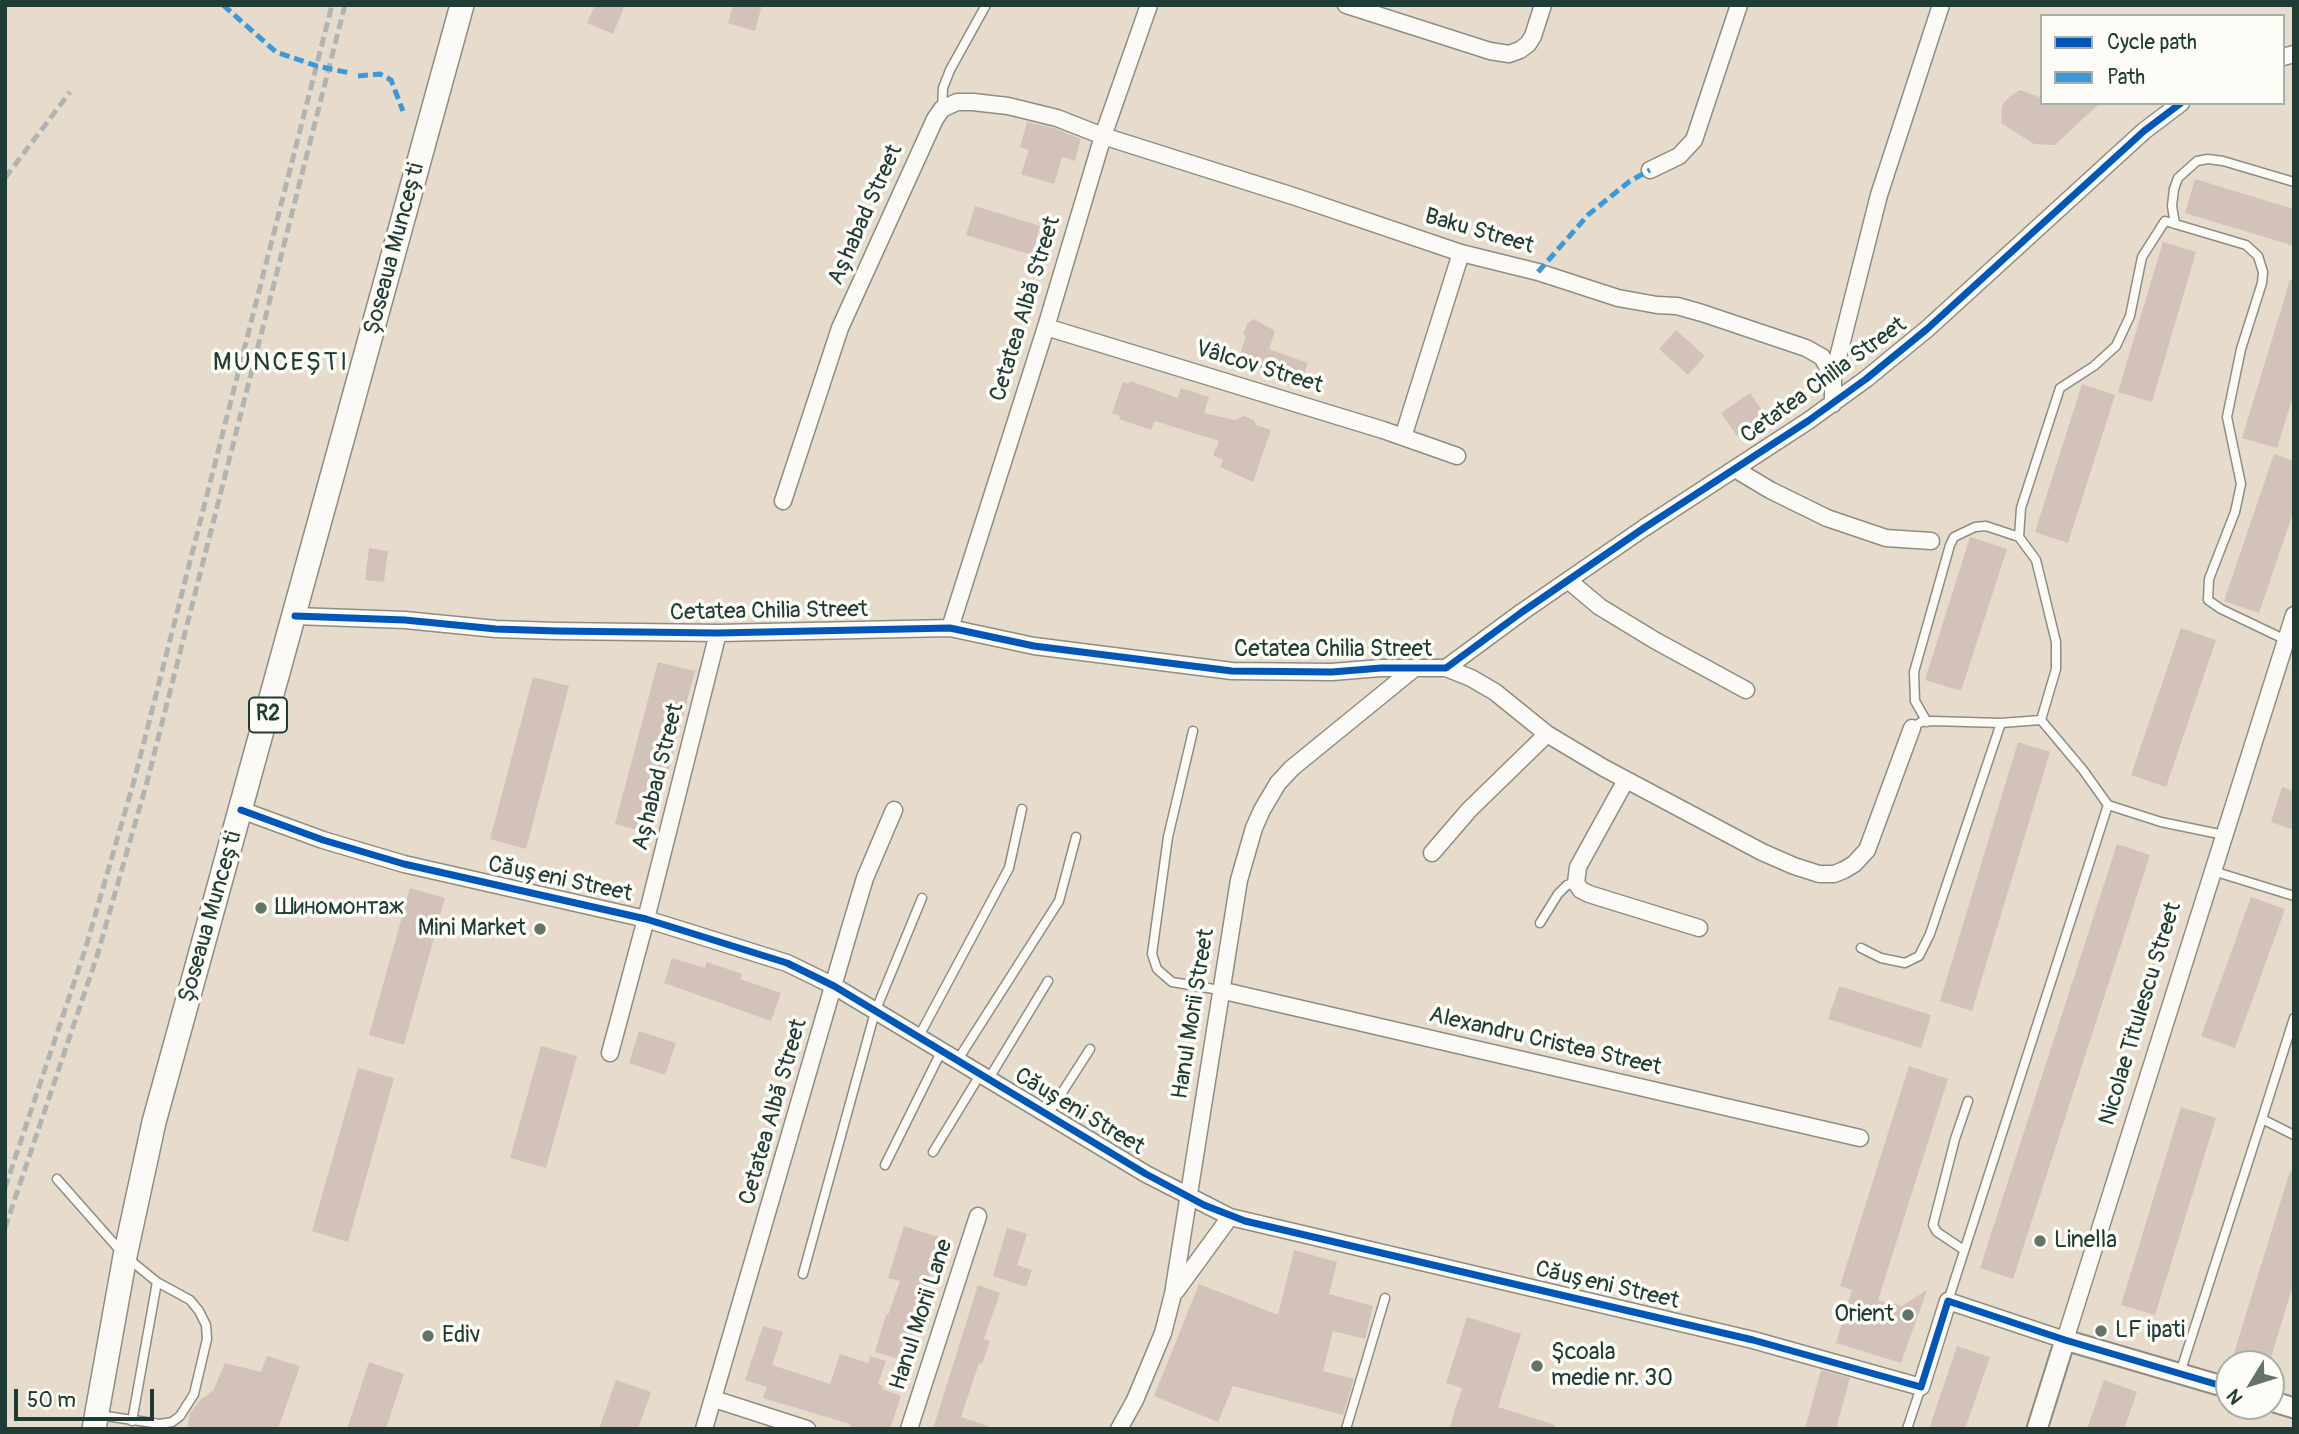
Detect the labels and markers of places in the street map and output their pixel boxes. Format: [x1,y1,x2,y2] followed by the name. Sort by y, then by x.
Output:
[275,894,404,922] place label: Шиномонтаж
[253,900,269,916] marker: Шиномонтаж
[418,915,526,943] place label: Mini Market
[532,921,548,937] marker: Mini Market
[2054,1227,2117,1255] place label: Linella
[2032,1233,2048,1249] marker: Linella
[1834,1301,1894,1329] place label: Orient
[1900,1307,1916,1323] marker: Orient
[2115,1317,2185,1345] place label: LF ipati
[442,1322,480,1350] place label: Ediv
[2093,1323,2109,1339] marker: LF ipati
[420,1328,436,1344] marker: Ediv
[1551,1339,1673,1393] place label: Şcoala medie nr. 30
[1529,1358,1545,1374] marker: Şcoala medie nr. 30

